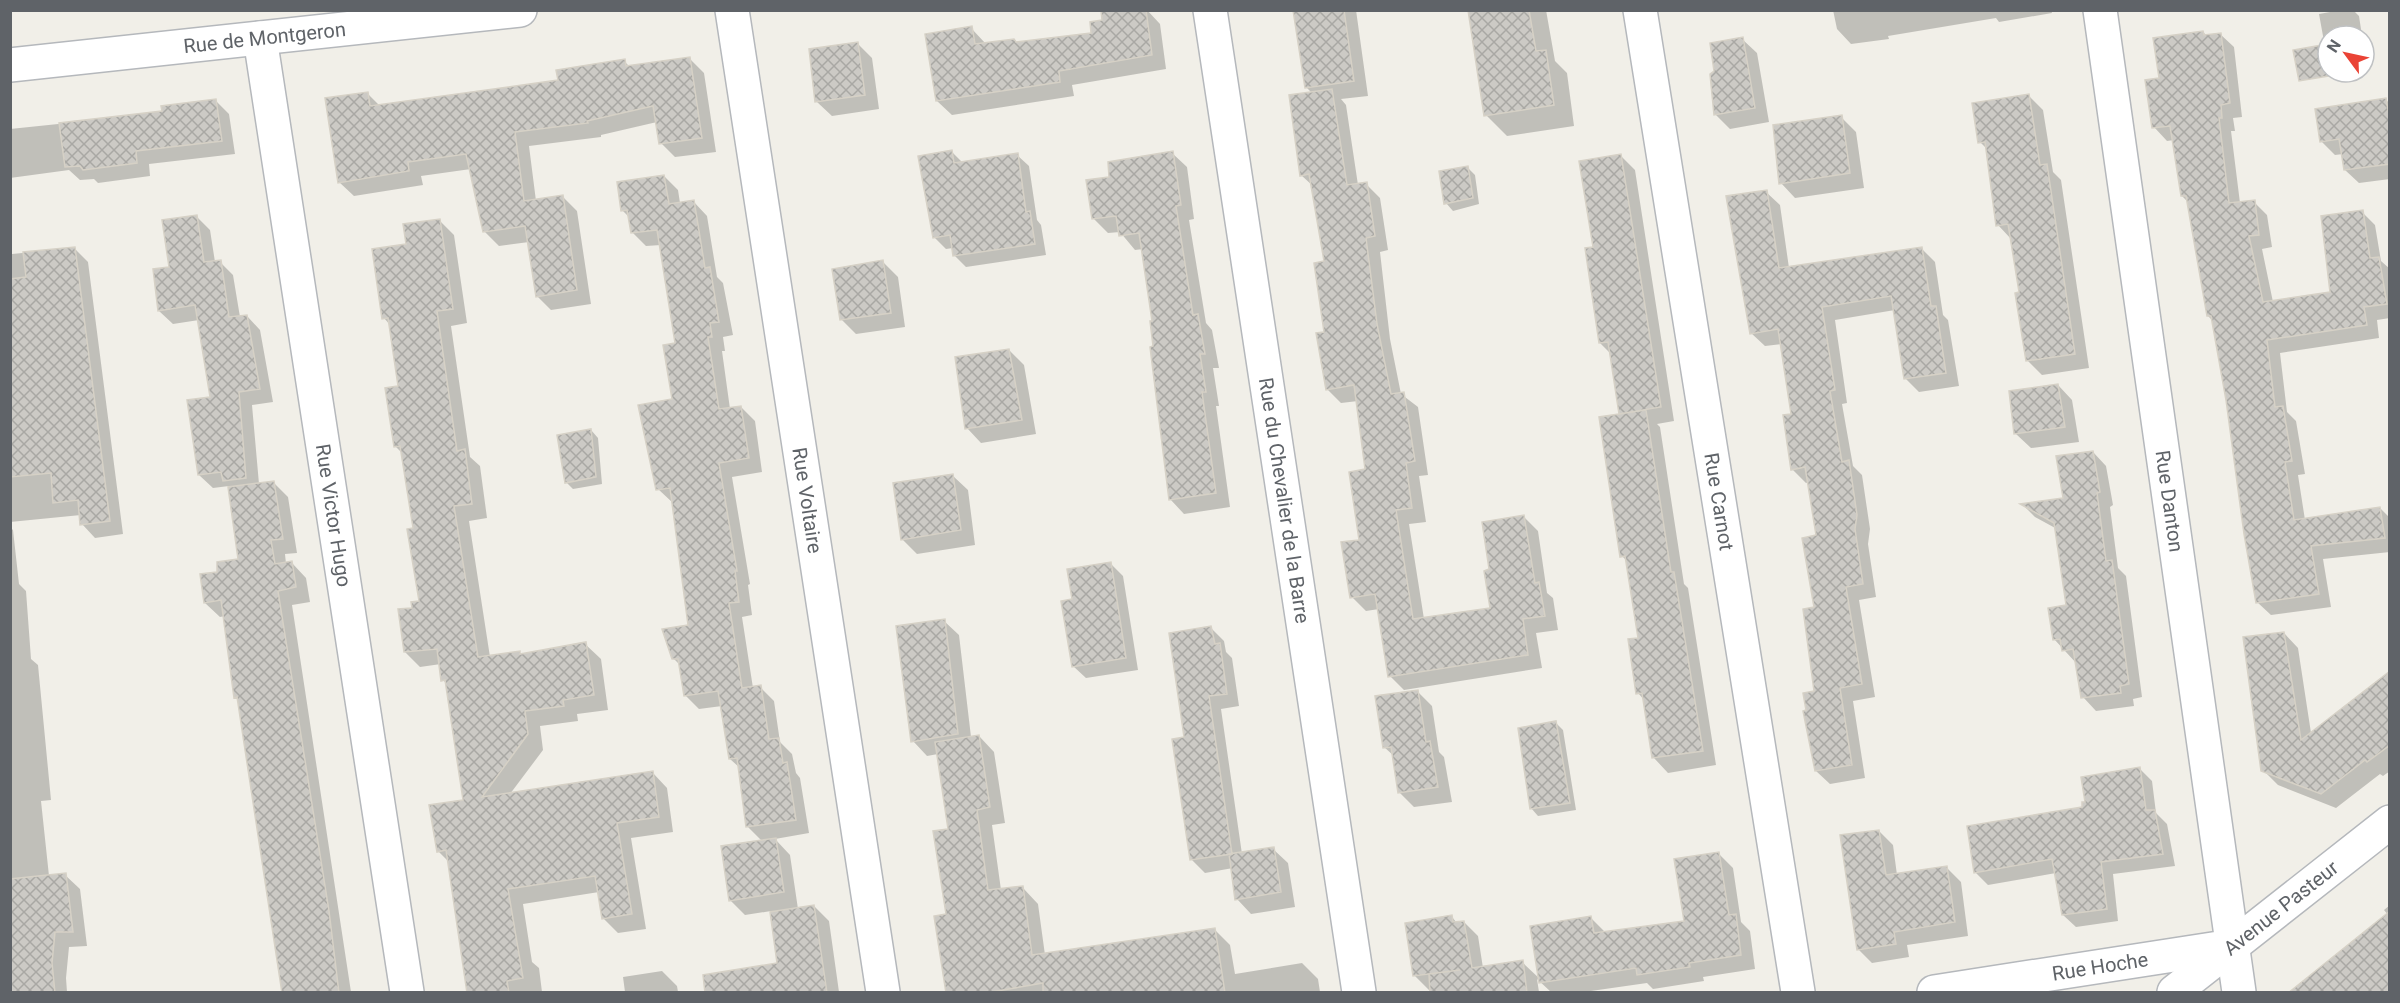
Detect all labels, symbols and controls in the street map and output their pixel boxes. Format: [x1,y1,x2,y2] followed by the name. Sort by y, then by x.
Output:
[182,17,347,58] street label: Rue de Montgeron
[2316,24,2376,84] north arrow
[2323,36,2345,56] text: N
[1254,376,1315,625] street label: Rue du Chevalier de la Barre
[311,442,356,589] street label: Rue Victor Hugo
[787,446,827,555] street label: Rue Voltaire
[2150,449,2189,554] street label: Rue Danton
[1699,451,1739,552] street label: Rue Carnot
[2219,855,2343,960] street label: Avenue Pasteur
[2050,947,2150,986] street label: Rue Hoche

